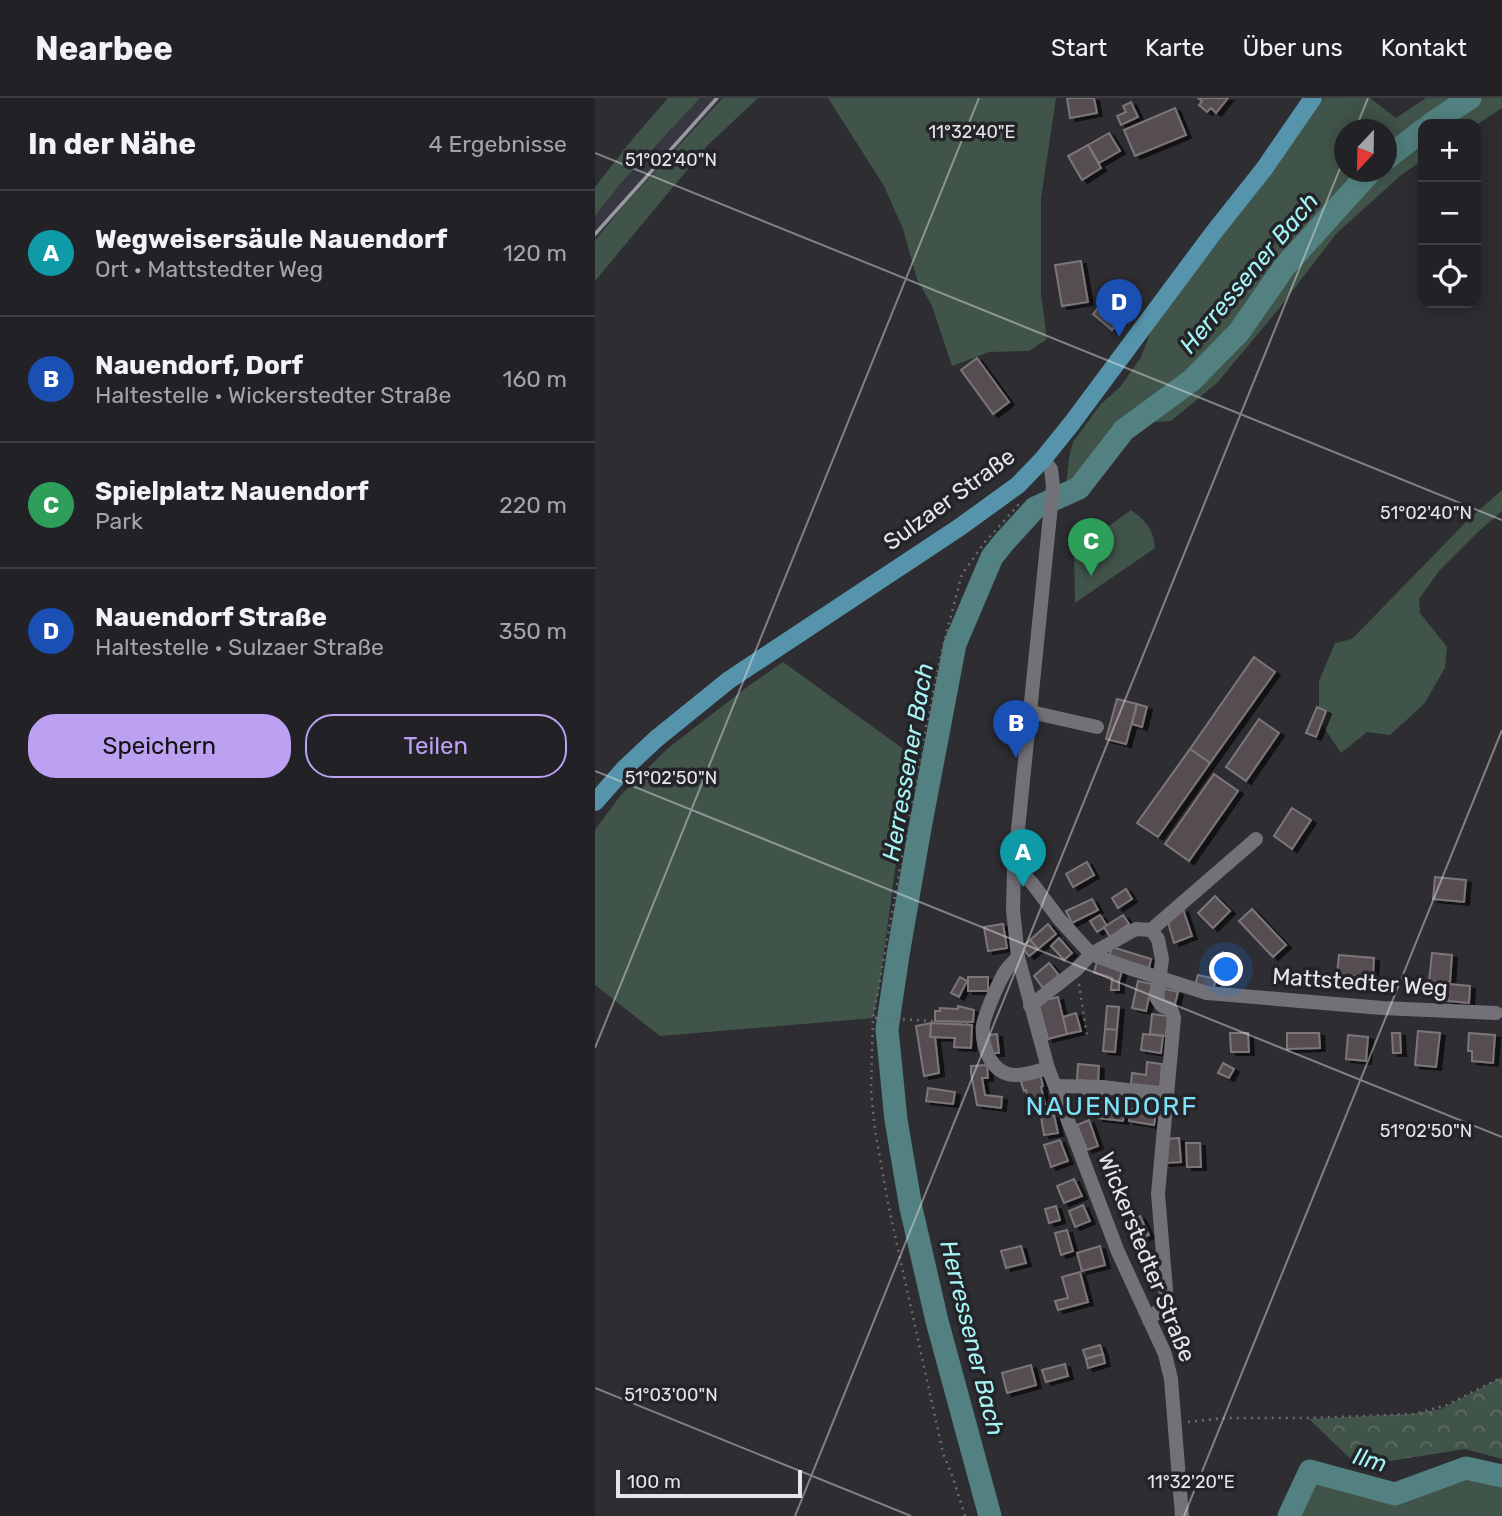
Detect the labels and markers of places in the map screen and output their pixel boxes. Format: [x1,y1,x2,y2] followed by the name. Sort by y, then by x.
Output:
[1096,279,1142,337] pin: D
[1068,518,1114,576] pin: C
[993,700,1039,758] pin: B
[1000,829,1046,887] pin: A

